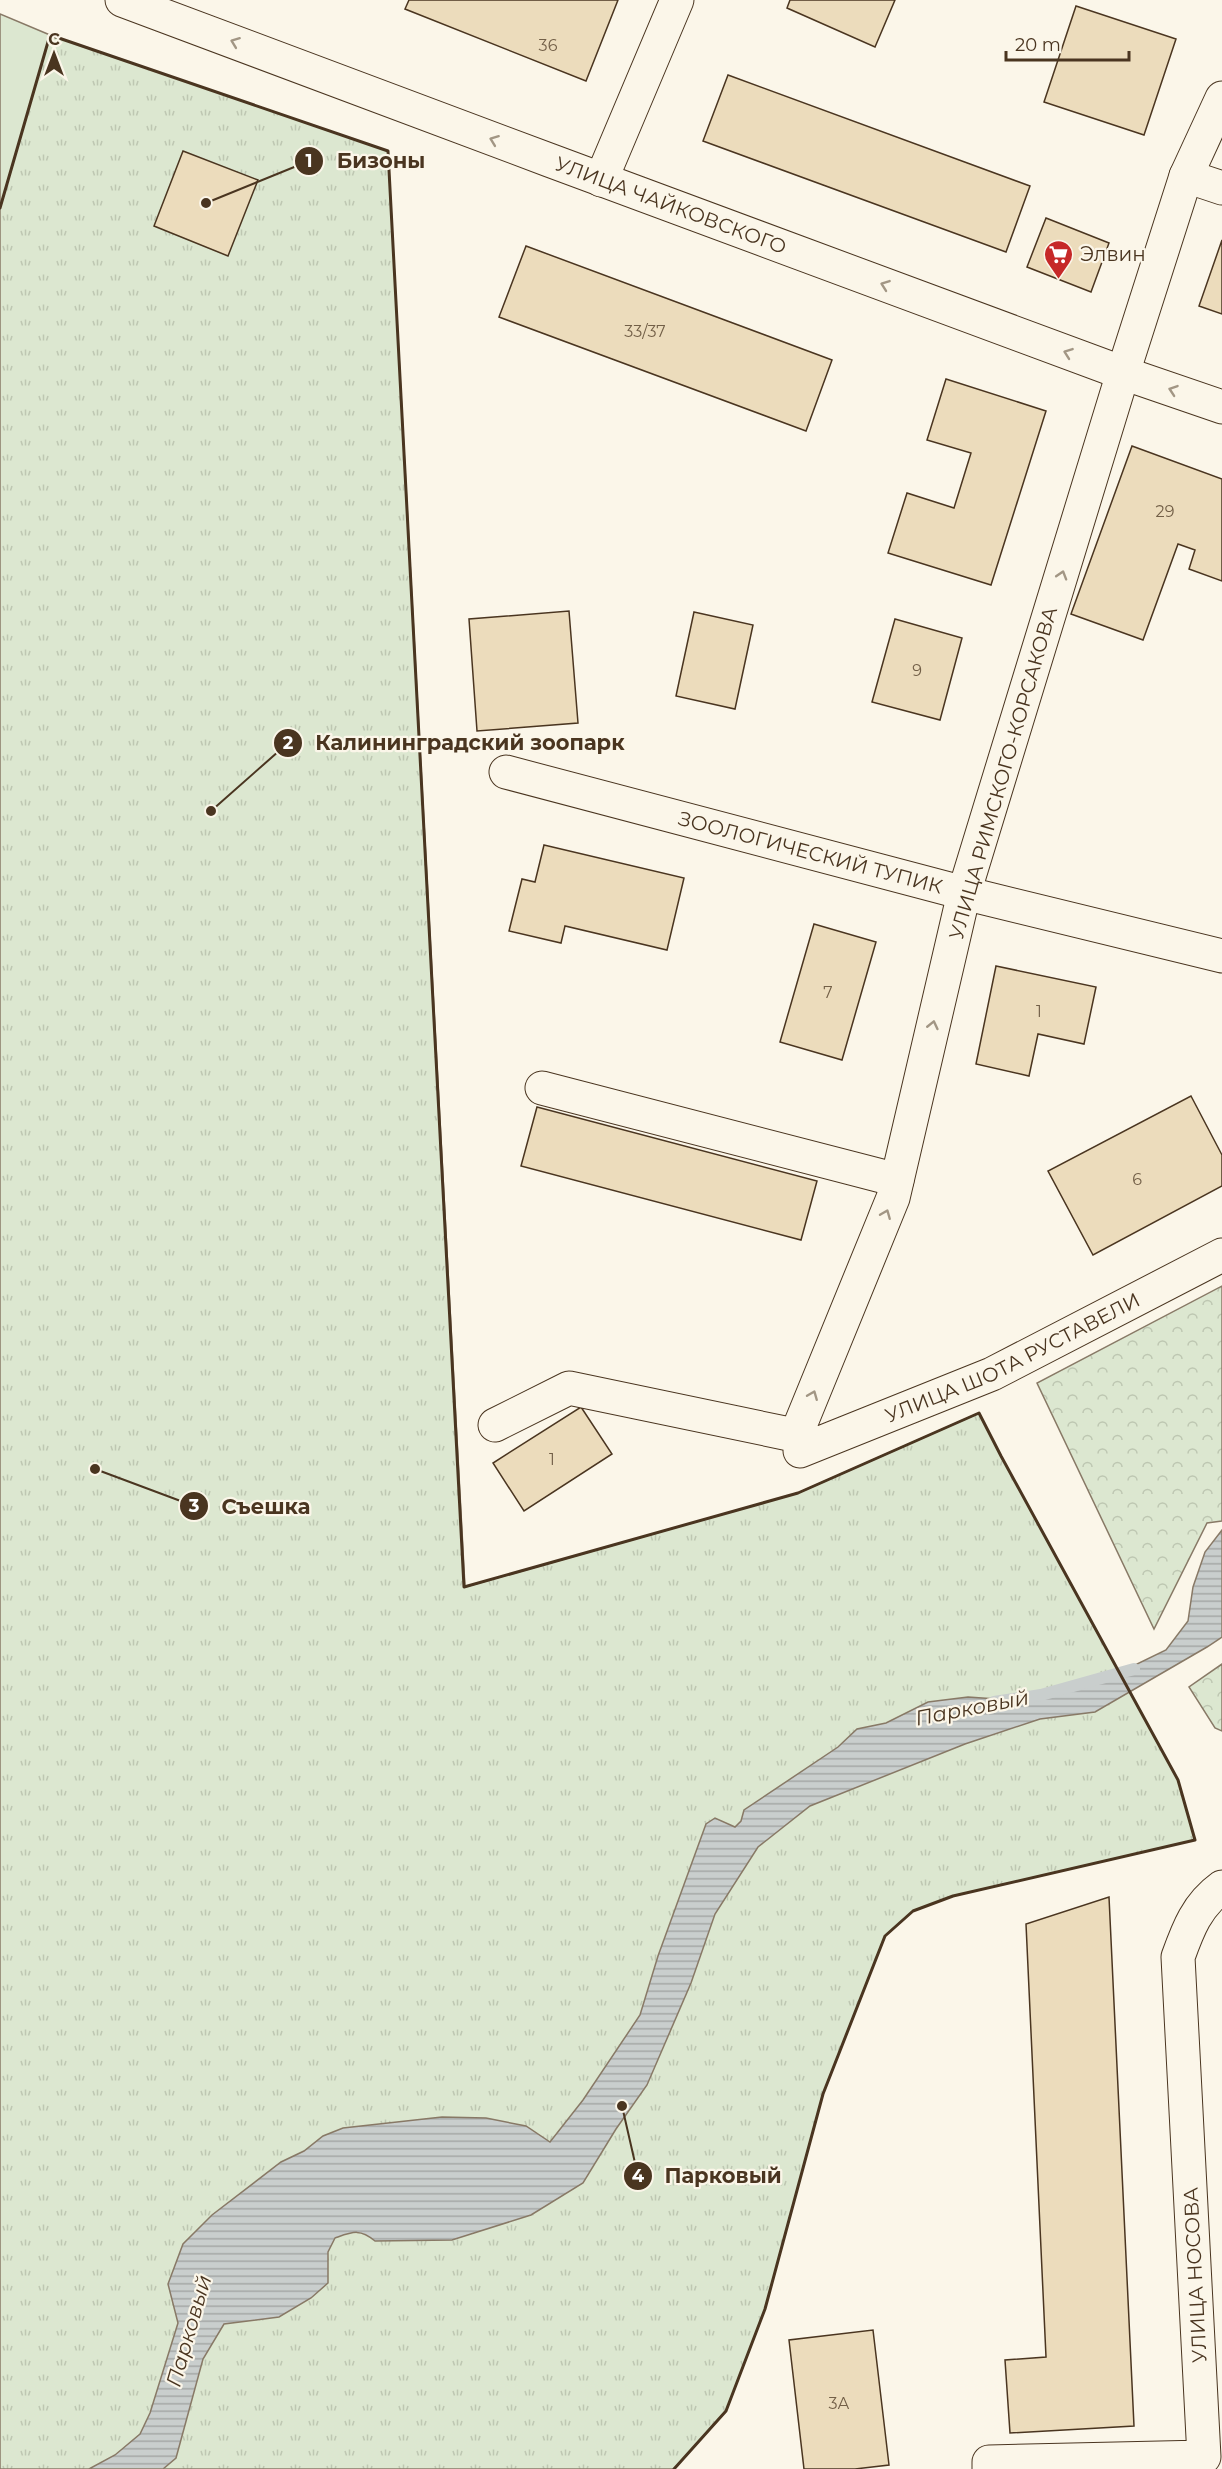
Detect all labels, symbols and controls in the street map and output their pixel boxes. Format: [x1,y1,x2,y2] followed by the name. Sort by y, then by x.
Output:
[24,24,84,84] north arrow
[1006,24,1129,62] scale bar
[48,30,60,49] text: С
[1015,34,1061,56] text: 20 m
[539,36,558,55] house number: 36
[230,37,241,50] one-way arrow
[490,135,501,147] one-way arrow
[294,141,437,180] callout: Бизоны
[337,148,425,173] text: Бизоны
[305,150,313,172] text: 1
[552,151,790,259] street label: УЛИЦА ЧАЙКОВСКОГО
[1043,238,1075,280] supermarket icon: Элвин
[1080,242,1146,266] place label: Элвин
[881,279,891,292] one-way arrow
[624,322,666,341] house number: 33/37
[1064,347,1074,360] one-way arrow
[1168,384,1179,397] one-way arrow
[1156,502,1174,521] house number: 29
[1054,570,1067,581] one-way arrow
[944,604,1062,942] street label: УЛИЦА РИМСКОГО-КОРСАКОВА
[912,661,922,680] house number: 9
[273,724,637,763] callout: Калининградский зоопарк
[315,730,625,755] text: Калининградский зоопарк
[283,732,294,754] text: 2
[676,806,945,899] street label: ЗООЛОГИЧЕСКИЙ ТУПИК
[823,983,833,1002] house number: 7
[1036,1002,1042,1021] house number: 1
[926,1020,939,1030] one-way arrow
[1132,1170,1142,1189] house number: 6
[879,1210,891,1221] one-way arrow
[882,1288,1144,1428] street label: УЛИЦА ШОТА РУСТАВЕЛИ
[806,1390,818,1401] one-way arrow
[549,1450,555,1469] house number: 1
[179,1487,322,1526] callout: Съешка
[221,1494,311,1519] text: Съешка
[188,1495,200,1517] text: 3
[913,1684,1031,1731] water label: Парковый
[623,2156,794,2195] callout: Парковый
[664,2163,782,2188] text: Парковый
[632,2165,645,2187] text: 4
[1178,2186,1212,2363] street label: УЛИЦА НОСОВА
[161,2272,216,2390] water label: Парковый
[829,2394,850,2413] house number: 3А

